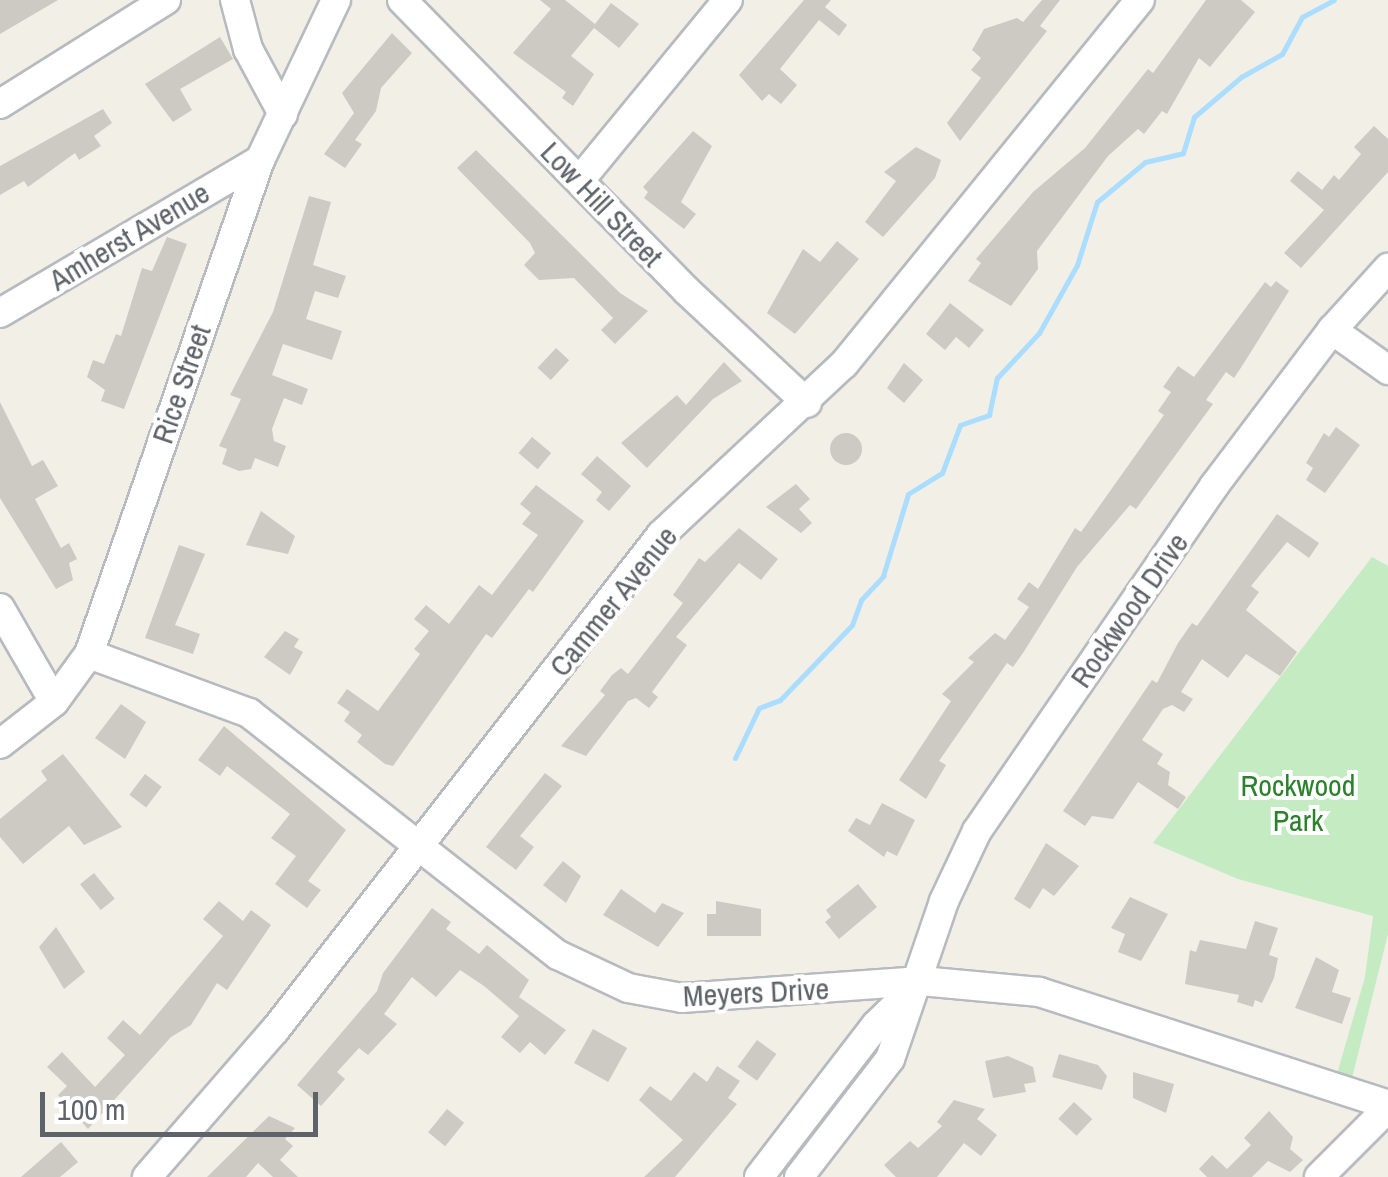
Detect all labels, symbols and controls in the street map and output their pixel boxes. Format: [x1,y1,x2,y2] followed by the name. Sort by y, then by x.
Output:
[533,134,671,274] street label: Low Hill Street
[42,174,216,298] street label: Amherst Avenue
[144,320,218,448] street label: Rice Street
[541,518,685,684] street label: Cammer Avenue
[1063,526,1195,694] street label: Rockwood Drive
[1241,767,1355,838] park label: Rockwood Park
[682,970,830,1014] street label: Meyers Drive
[45,1072,322,1134] scale bar
[57,1089,125,1129] text: 100 m

